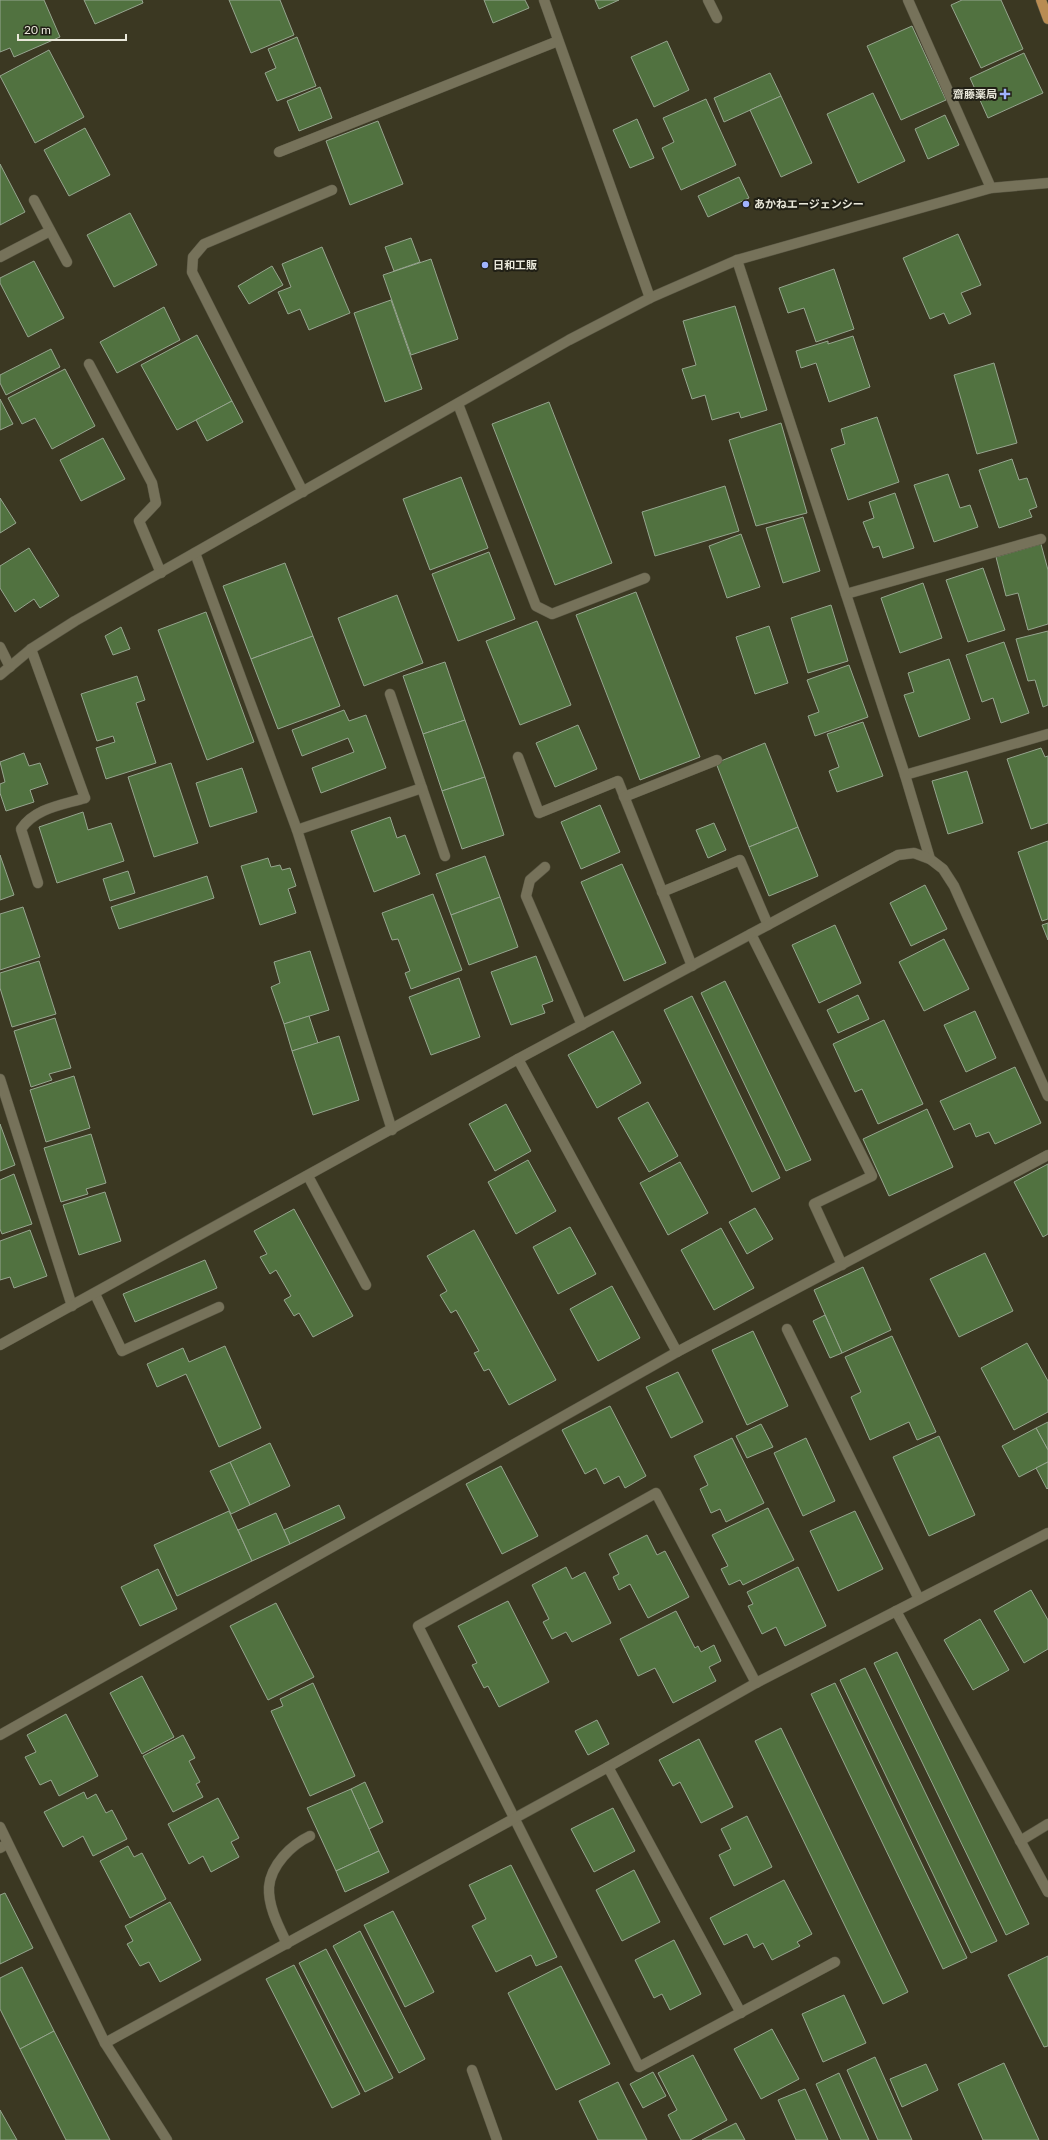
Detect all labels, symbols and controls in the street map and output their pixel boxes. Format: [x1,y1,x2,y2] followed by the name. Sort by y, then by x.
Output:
[18,16,126,42] scale bar
[24,22,51,37] text: 20 m
[953,87,997,100] place label: 齋藤薬局
[1000,89,1010,99] marker: 齋藤薬局
[754,197,864,210] place label: あかねエージェンシー
[741,199,751,209] marker: あかねエージェンシー
[493,258,537,271] place label: 日和工販
[480,260,490,270] marker: 日和工販

